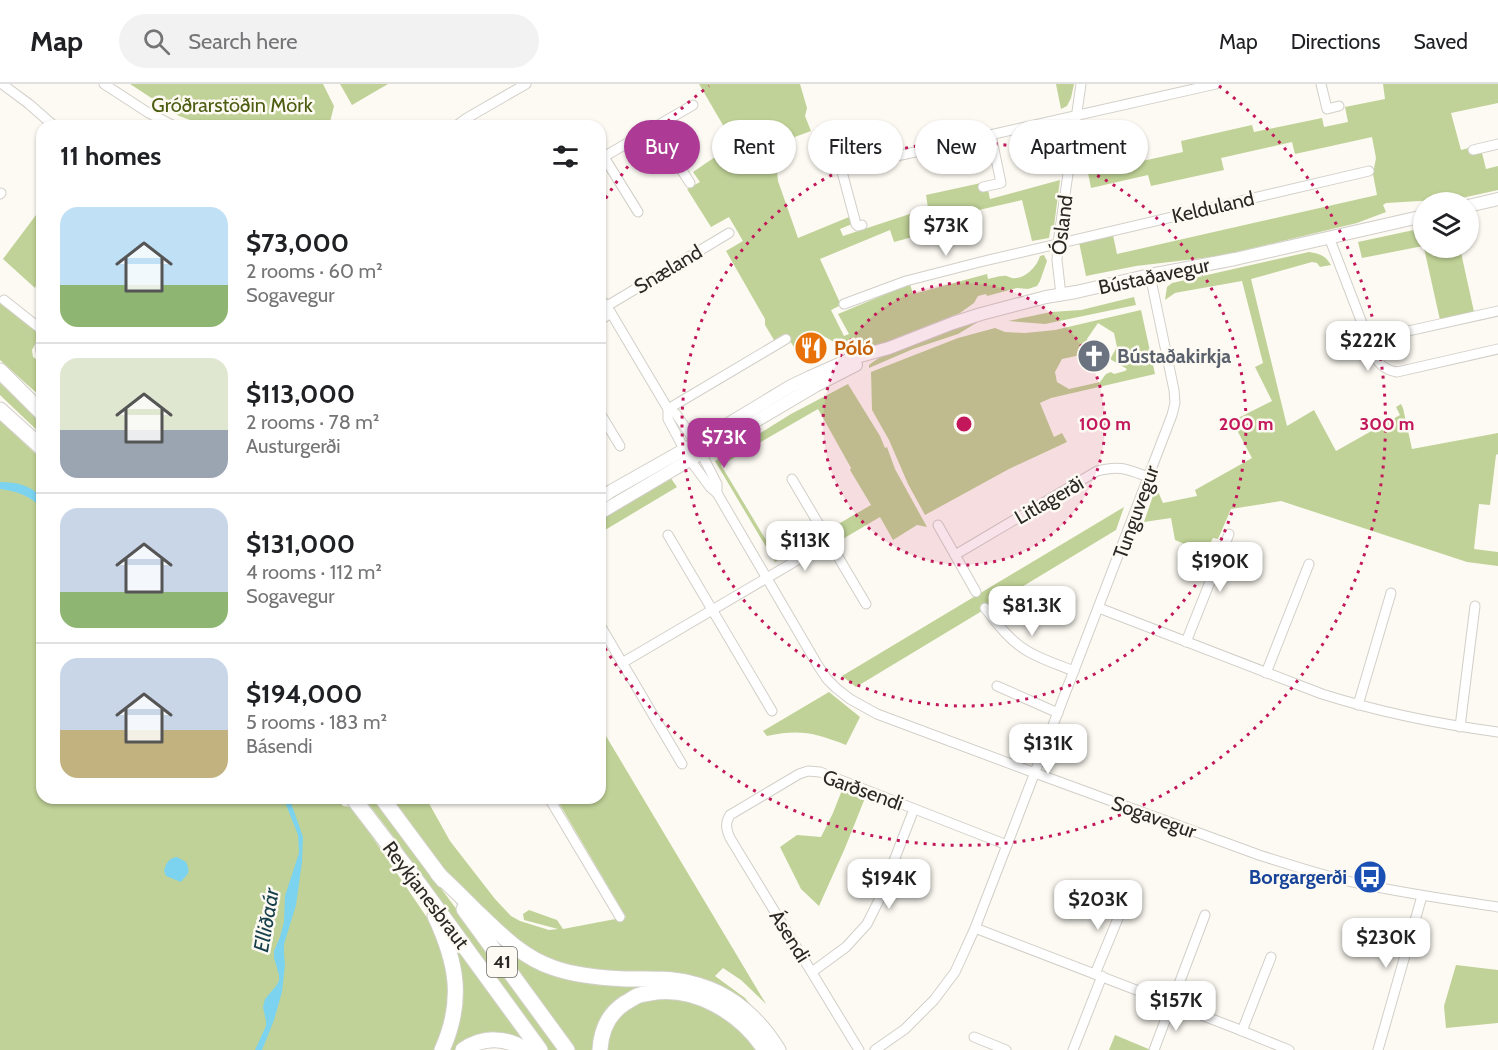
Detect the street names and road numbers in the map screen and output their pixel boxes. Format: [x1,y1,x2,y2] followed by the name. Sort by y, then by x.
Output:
[1170,186,1256,228] street label: Kelduland
[1046,194,1078,256] street label: Ósland
[630,239,706,299] street label: Snæland
[1096,252,1213,300] street label: Bústaðavegur
[1108,461,1164,562] street label: Tunguvegur
[1010,471,1088,529] street label: Litlagerði
[819,764,907,816] street label: Garðsendi
[1108,791,1200,844] street label: Sogavegur
[378,836,474,954] street label: Reykjanesbraut
[765,905,815,967] street label: Ásendi
[487,947,517,977] road number: 41

